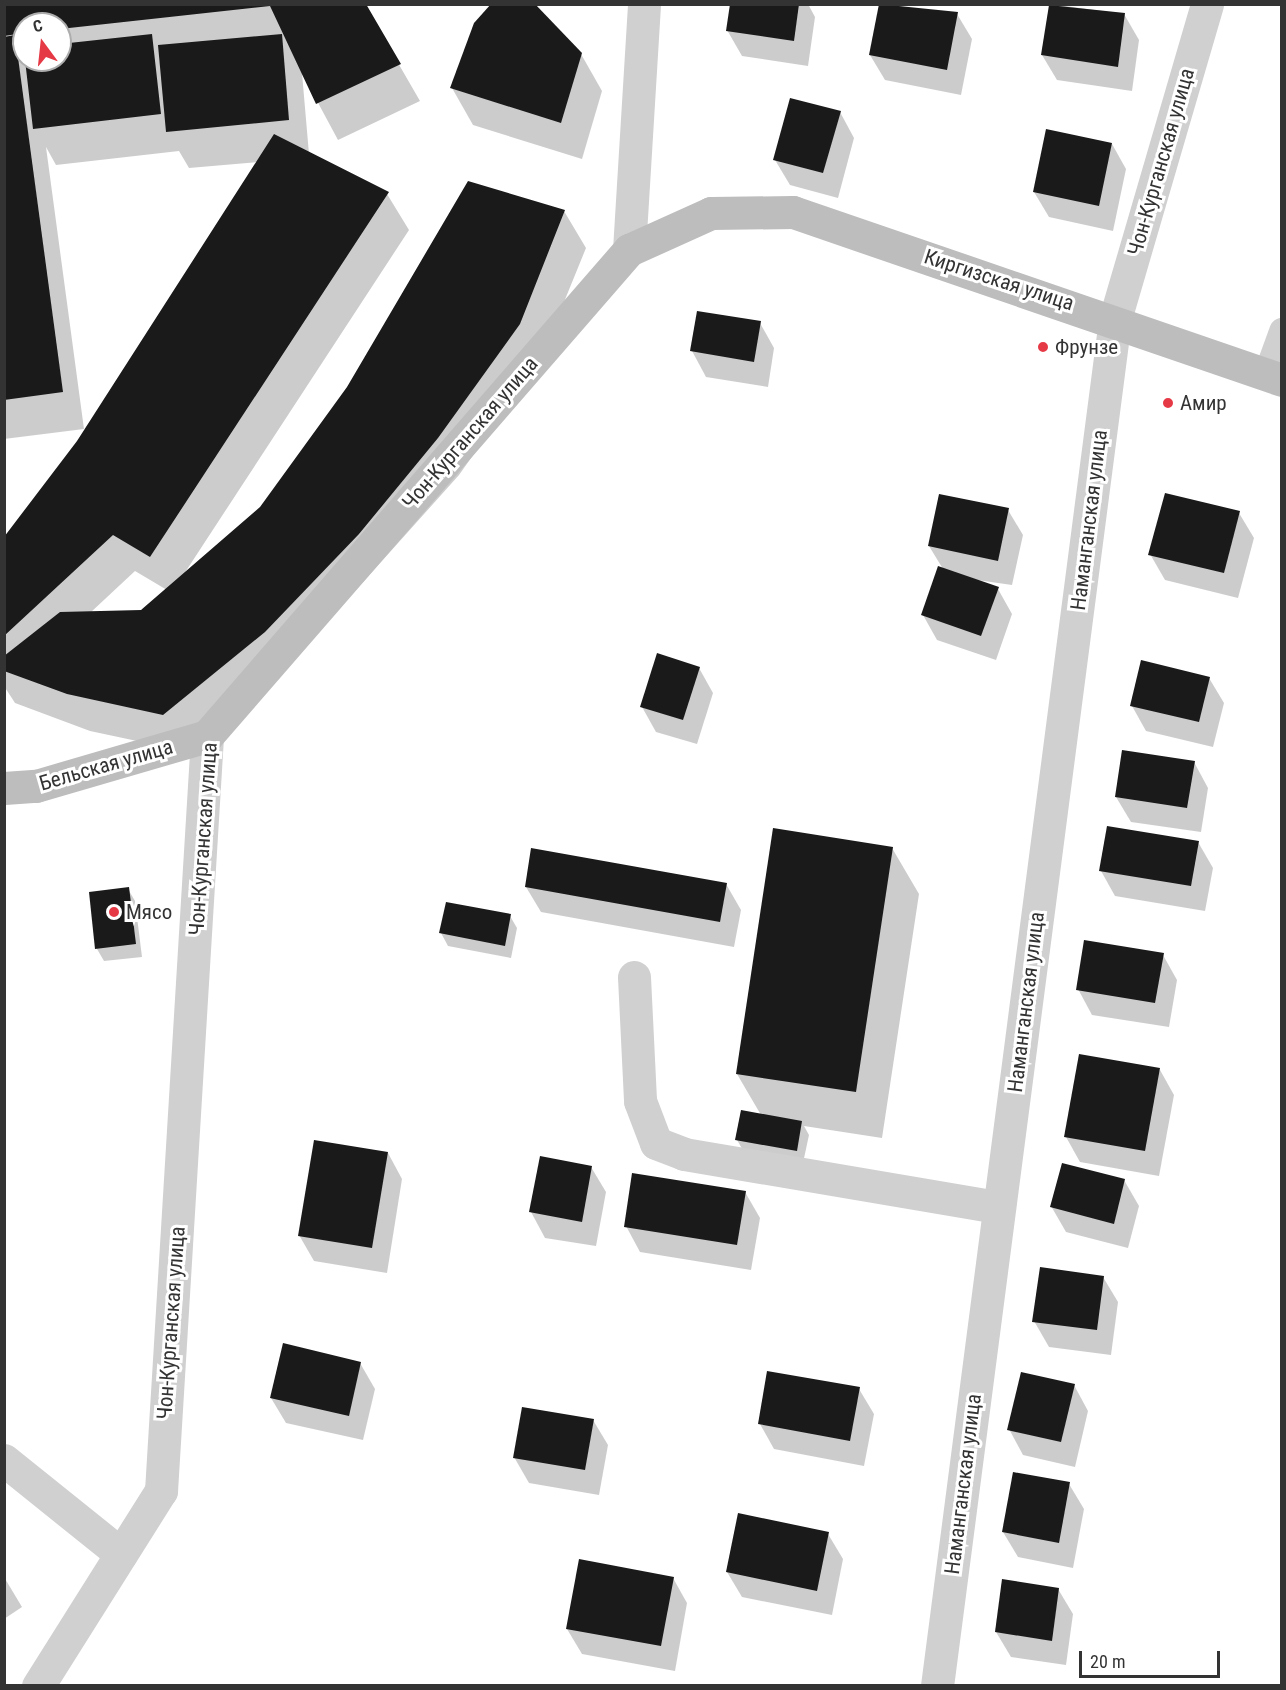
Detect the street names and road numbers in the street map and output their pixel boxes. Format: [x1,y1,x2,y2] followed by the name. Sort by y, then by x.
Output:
[1122,65,1200,259] street label: Чон-Курганская улица
[921,244,1077,316] street label: Киргизская улица
[397,352,543,514] street label: Чон-Курганская улица
[1065,428,1113,612] street label: Наманганская улица
[36,734,176,796] street label: Бельская улица
[184,742,222,936] street label: Чон-Курганская улица
[1002,910,1050,1094] street label: Наманганская улица
[152,1226,190,1420] street label: Чон-Курганская улица
[939,1392,987,1576] street label: Наманганская улица

